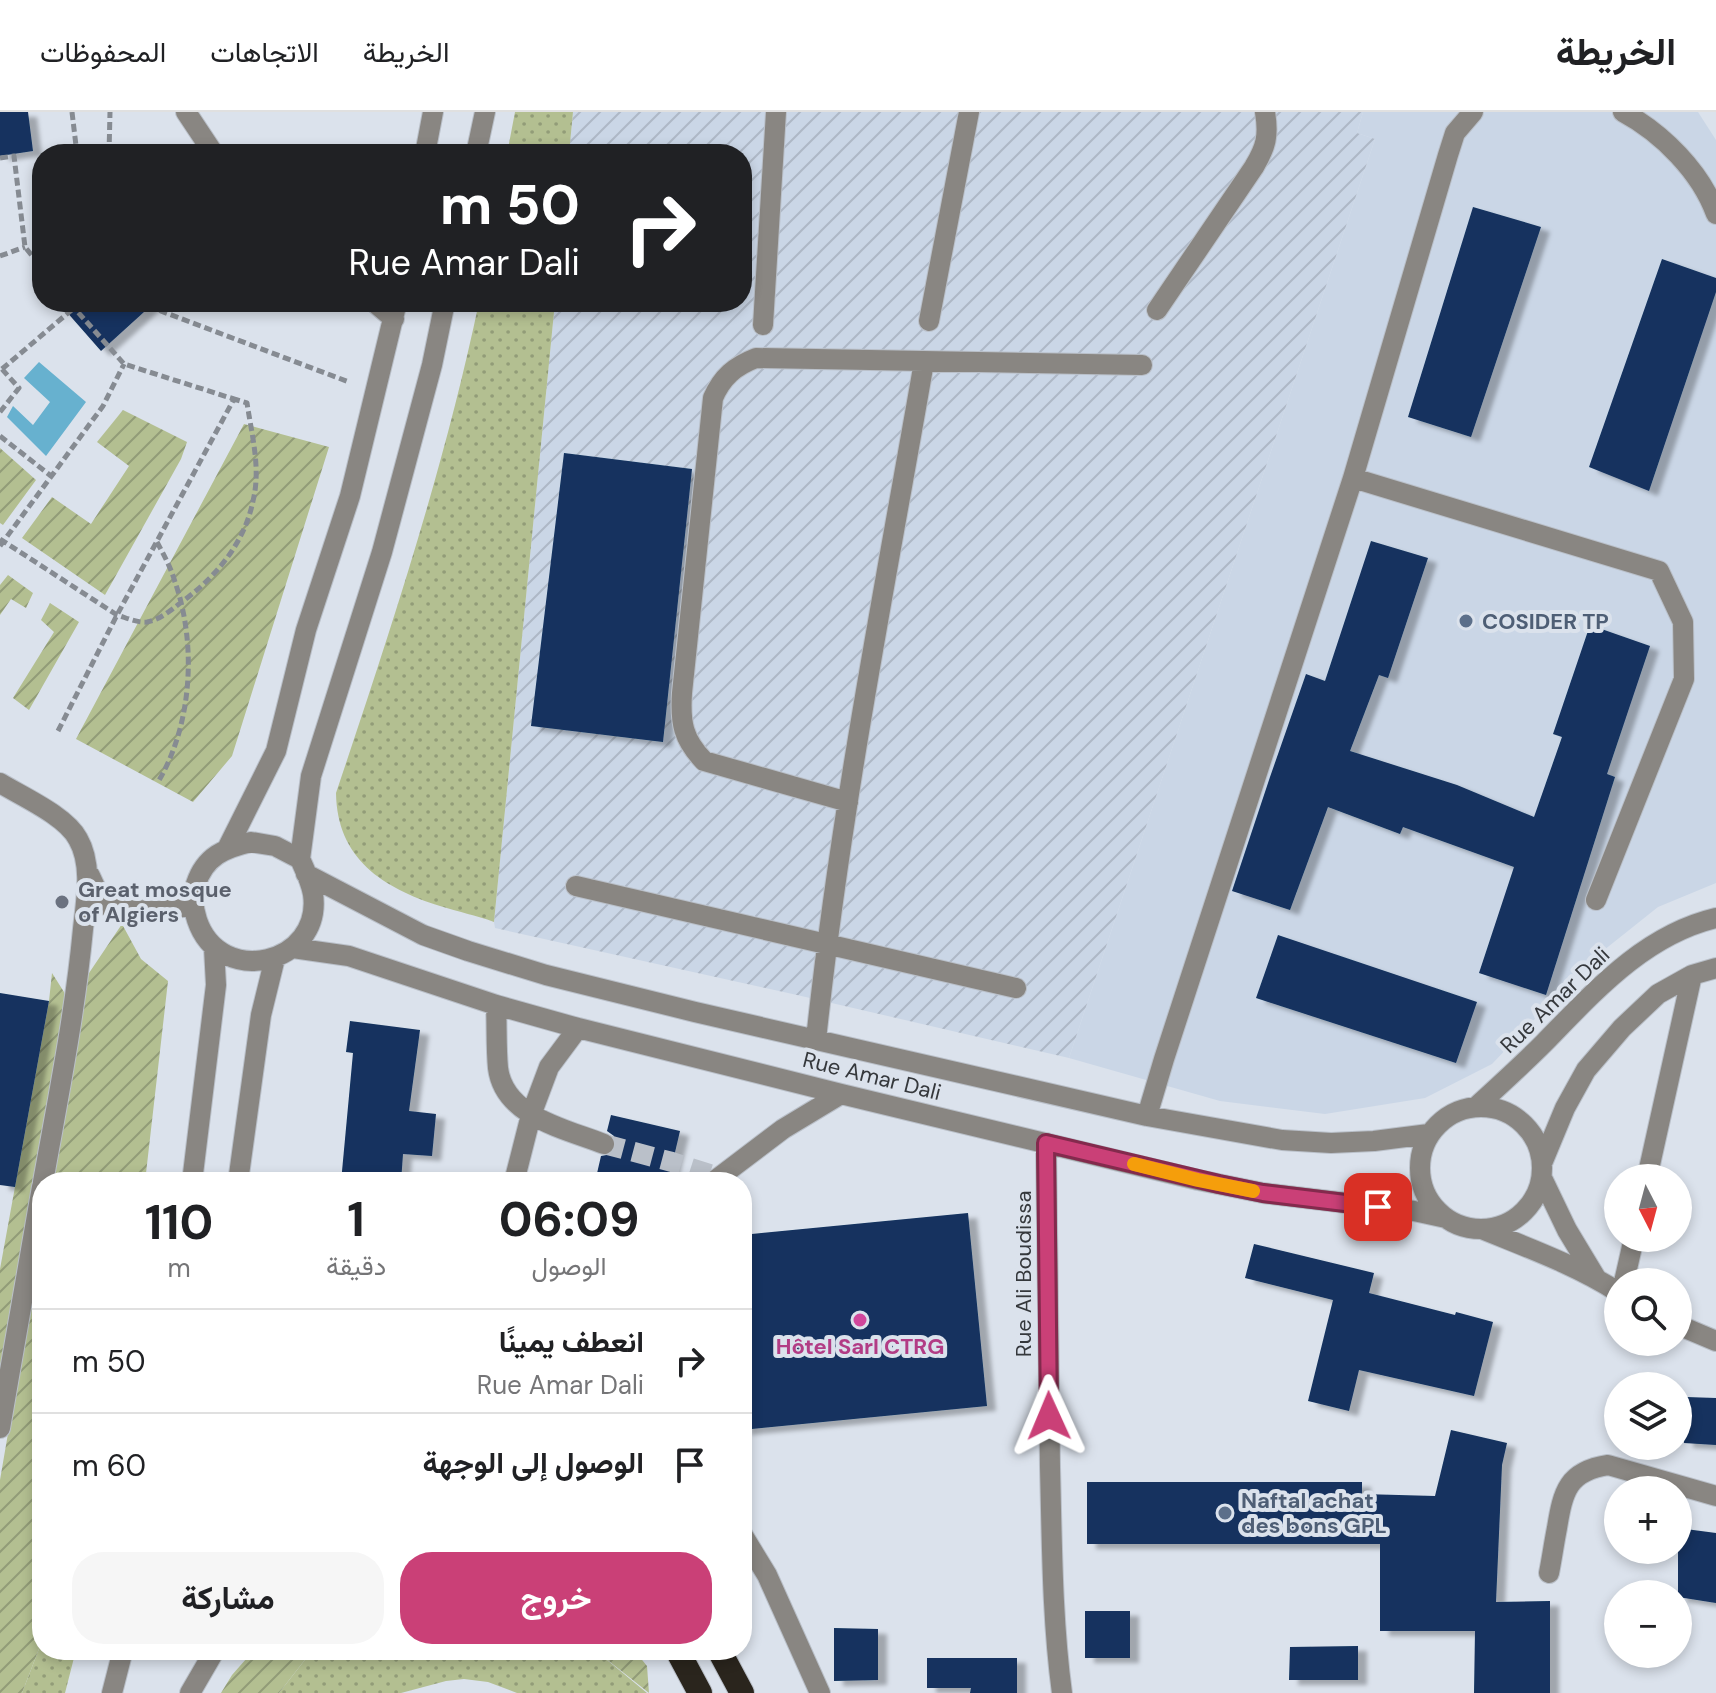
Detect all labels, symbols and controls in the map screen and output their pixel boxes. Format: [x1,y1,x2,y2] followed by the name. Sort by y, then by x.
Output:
[1556,27,1676,77] text: الخريطة
[40,34,166,71] text: المحفوظات
[210,34,319,71] text: الاتجاهات
[363,34,449,71] text: الخريطة
[440,168,580,241] text: 50 m
[608,176,712,280] icon: right
[348,239,580,286] text: Rue Amar Dali
[1482,607,1609,636] place label: COSIDER TP
[1457,612,1475,630] marker: COSIDER TP
[78,875,232,929] place label: Great mosque of Algiers
[53,893,71,911] marker: Great mosque of Algiers
[1494,940,1616,1060] street label: Rue Amar Dali
[800,1045,944,1107] street label: Rue Amar Dali
[1604,1164,1692,1252] north arrow
[1604,1164,1692,1668] map controls
[1344,1173,1412,1241] pin
[1356,1185,1400,1229] icon: arrive
[347,1188,365,1251] text: 1
[499,1188,639,1251] text: 06:09
[145,1191,213,1254] text: 110
[1009,1191,1038,1357] street label: Rue Ali Boudissa
[326,1249,386,1283] text: دقيقة
[532,1249,607,1283] text: الوصول
[167,1251,191,1285] text: m
[1604,1268,1692,1356] button: search
[851,1311,869,1329] marker: Hôtel Sarl CTRG
[499,1322,644,1361] text: انعطف يمينًا
[776,1332,944,1361] place label: Hôtel Sarl CTRG
[668,1339,712,1383] icon: right
[72,1342,146,1381] text: 50 m
[477,1368,644,1402] text: Rue Amar Dali
[1604,1372,1692,1460] button: layers
[1007,1374,1091,1458] position arrow
[423,1443,644,1482] text: الوصول إلى الوجهة
[668,1443,712,1487] icon: arrive
[72,1446,146,1485] text: 60 m
[1604,1476,1692,1564] button: +
[1241,1486,1387,1540] place label: Naftal achat des bons GPL
[1216,1504,1234,1522] marker: Naftal achat des bons GPL
[72,1552,384,1644] button: مشاركة
[400,1552,712,1644] button: خروج
[1604,1580,1692,1668] button: −

